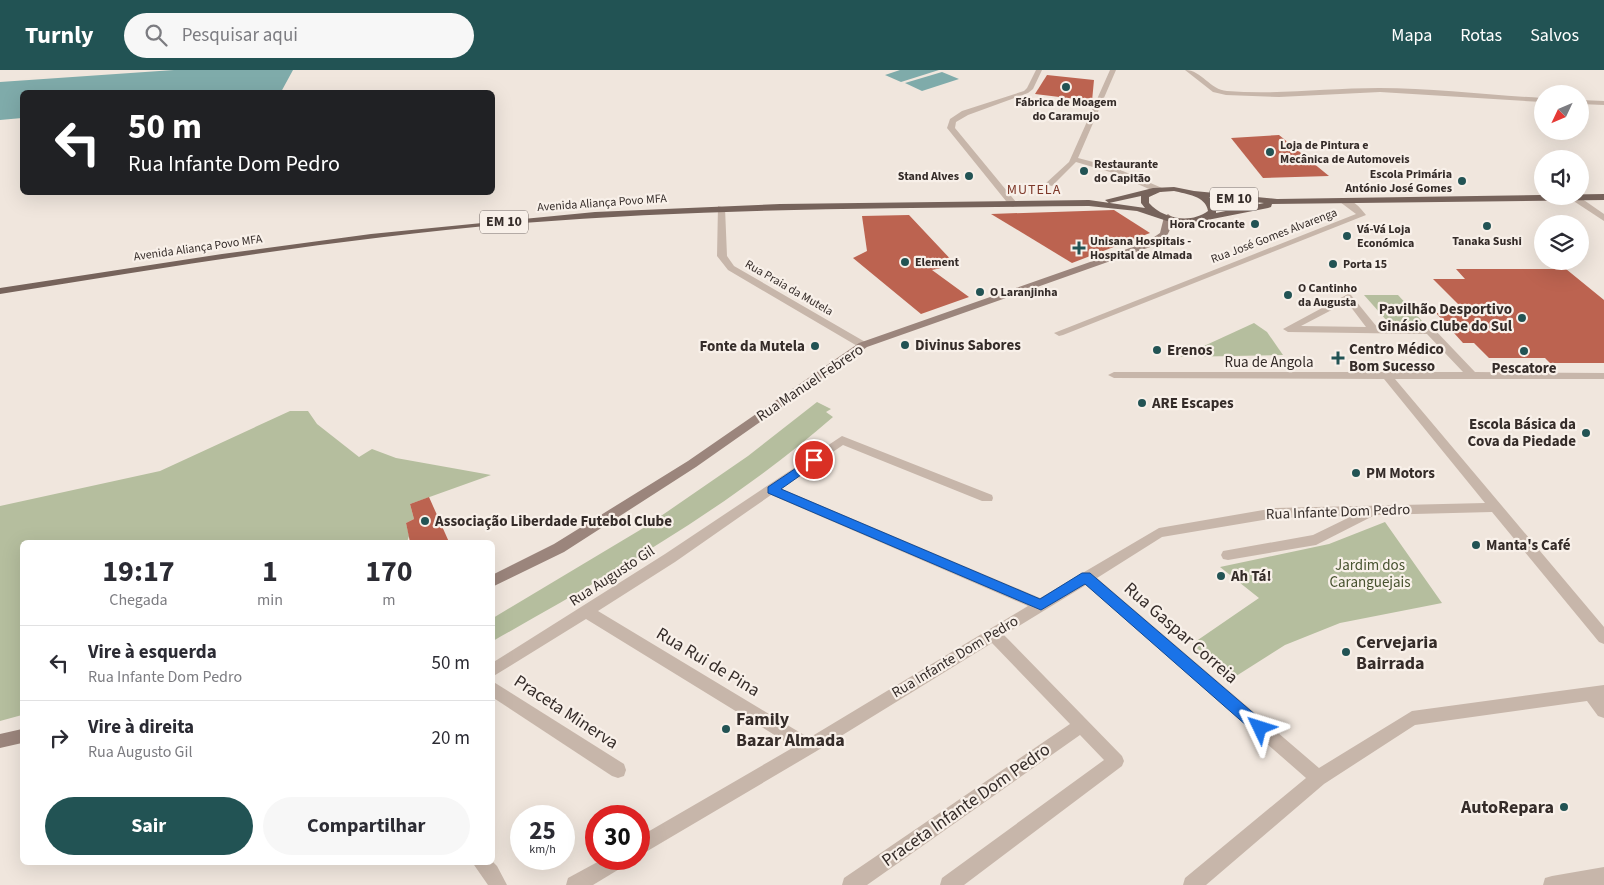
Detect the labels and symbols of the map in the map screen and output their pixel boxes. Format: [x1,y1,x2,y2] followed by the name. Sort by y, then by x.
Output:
[1060,81,1072,93] marker: Fábrica de Moagem do Caramujo
[1534,85,1589,140] north arrow
[1015,94,1117,125] place label: Fábrica de Moagem do Caramujo
[1280,137,1410,168] place label: Loja de Pintura e Mecânica de Automoveis
[1264,146,1276,158] marker: Loja de Pintura e Mecânica de Automoveis
[1094,156,1158,187] place label: Restaurante do Capitão
[1078,165,1090,177] marker: Restaurante do Capitão
[1344,166,1452,197] place label: Escola Primária António José Gomes
[898,168,959,185] place label: Stand Alves
[963,170,975,182] marker: Stand Alves
[1456,175,1468,187] marker: Escola Primária António José Gomes
[1007,180,1061,200] district label: MUTELA
[1210,188,1258,210] road number: EM 10
[537,190,668,216] street label: Avenida Aliança Povo MFA
[1208,204,1340,268] street label: Rua José Gomes Alvarenga
[480,210,528,233] road number: EM 10
[1170,216,1245,233] place label: Hora Crocante
[1249,218,1261,230] marker: Hora Crocante
[1481,220,1493,232] marker: Tanaka Sushi
[1356,221,1414,252] place label: Vá-Vá Loja Económica
[133,230,264,265] street label: Avenida Aliança Povo MFA
[1341,230,1353,242] marker: Vá-Vá Loja Económica
[1090,233,1192,264] place label: Unisana Hospitais - Hospital de Almada
[1452,233,1522,250] place label: Tanaka Sushi
[1072,241,1086,255] marker: Unisana Hospitais - Hospital de Almada
[915,254,960,271] place label: Element
[742,256,836,320] street label: Rua Praia da Mutela
[899,256,911,268] marker: Element
[1343,256,1387,273] place label: Porta 15
[1327,258,1339,270] marker: Porta 15
[1298,280,1357,311] place label: O Cantinho da Augusta
[990,284,1057,301] place label: O Laranjinha
[974,286,986,298] marker: O Laranjinha
[1282,289,1294,301] marker: O Cantinho da Augusta
[1378,299,1513,337] place label: Pavilhão Desportivo Ginásio Clube do Sul
[1516,312,1528,324] marker: Pavilhão Desportivo Ginásio Clube do Sul
[915,335,1021,356] place label: Divinus Sabores
[699,336,805,357] place label: Fonte da Mutela
[752,339,868,427] street label: Rua Manuel Febrero
[899,339,911,351] marker: Divinus Sabores
[1349,339,1444,377] place label: Centro Médico Bom Sucesso
[809,340,821,352] marker: Fonte da Mutela
[1167,340,1213,361] place label: Erenos
[1151,344,1163,356] marker: Erenos
[1518,345,1530,357] marker: Pescatore
[1331,351,1345,365] marker: Centro Médico Bom Sucesso
[1224,352,1314,373] street label: Rua de Angola
[1492,358,1557,379] place label: Pescatore
[1151,393,1234,414] place label: ARE Escapes
[1136,397,1148,409] marker: ARE Escapes
[1467,414,1576,452] place label: Escola Básica da Cova da Piedade
[1580,427,1592,439] marker: Escola Básica da Cova da Piedade
[793,439,835,481] pin
[1366,463,1435,484] place label: PM Motors
[1350,467,1362,479] marker: PM Motors
[1265,499,1411,525] street label: Rua Infante Dom Pedro
[434,511,672,532] place label: Associação Liberdade Futebol Clube
[419,515,431,527] marker: Associação Liberdade Futebol Clube
[1486,535,1571,556] place label: Manta's Café
[1470,539,1482,551] marker: Manta's Café
[565,540,659,611] street label: Rua Augusto Gil
[1329,555,1411,593] park label: Jardim dos Caranguejais
[1230,566,1272,587] place label: Ah Tá!
[1215,570,1227,582] marker: Ah Tá!
[1119,576,1243,690] street label: Rua Gaspar Correia
[888,611,1022,703] street label: Rua Infante Dom Pedro
[651,621,765,703] street label: Rua Rui de Pina
[1356,630,1438,676] place label: Cervejaria Bairrada
[1340,646,1352,658] marker: Cervejaria Bairrada
[509,669,623,755] street label: Praceta Minerva
[1233,701,1285,753] position arrow
[736,707,845,753] place label: Family Bazar Almada
[720,723,732,735] marker: Family Bazar Almada
[877,737,1055,873] street label: Praceta Infante Dom Pedro
[1460,795,1554,820] place label: AutoRepara
[1558,801,1570,813] marker: AutoRepara
[585,805,650,870] speed limit sign: 30

